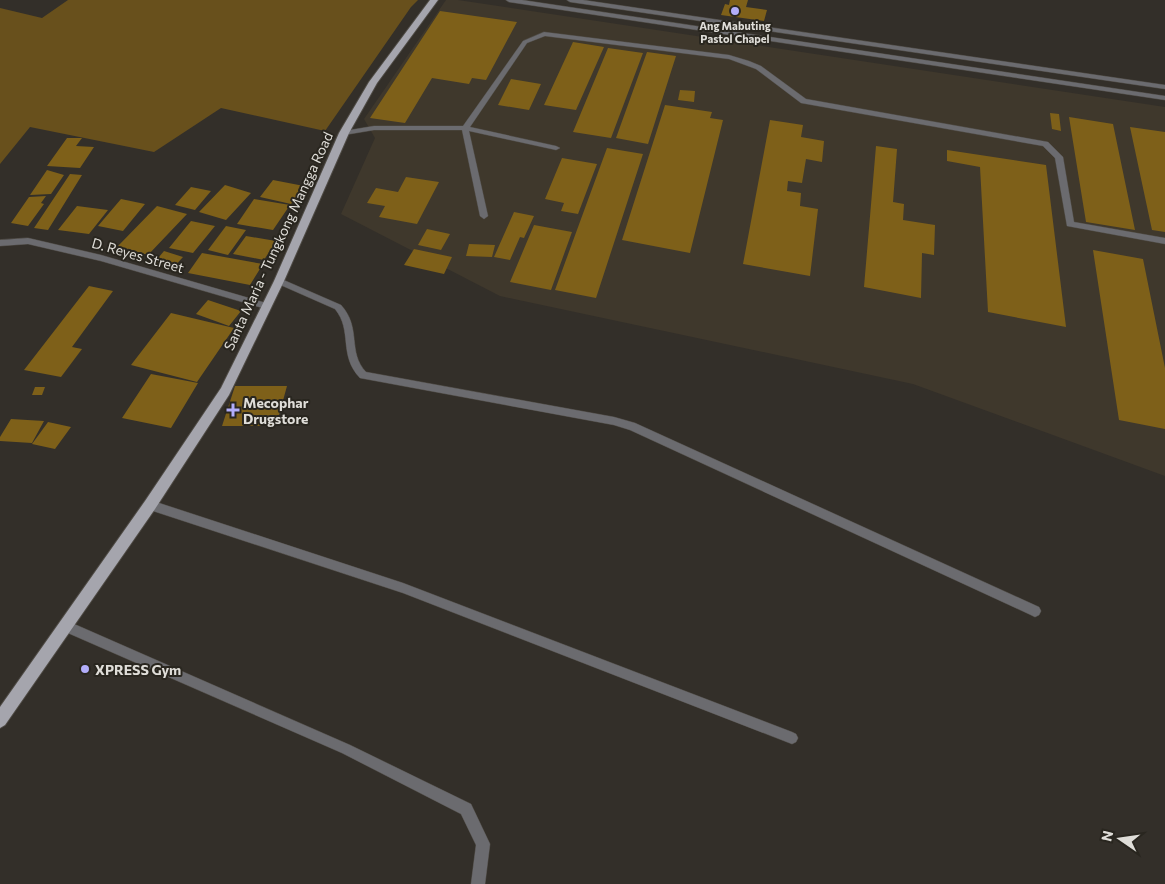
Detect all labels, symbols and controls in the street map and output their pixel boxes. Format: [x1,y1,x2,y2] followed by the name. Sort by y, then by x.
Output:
[729,5,741,17] marker: Ang Mabuting Pastol Chapel
[699,19,771,45] place label: Ang Mabuting Pastol Chapel
[220,129,336,353] street label: Santa Maria - Tungkong Mangga Road
[90,234,186,276] street label: D. Reyes Street
[243,394,309,427] place label: Mecophar Drugstore
[227,404,239,416] marker: Mecophar Drugstore
[95,661,181,678] place label: XPRESS Gym
[79,663,91,675] marker: XPRESS Gym
[1095,814,1145,864] north arrow
[1097,829,1116,843] text: N

